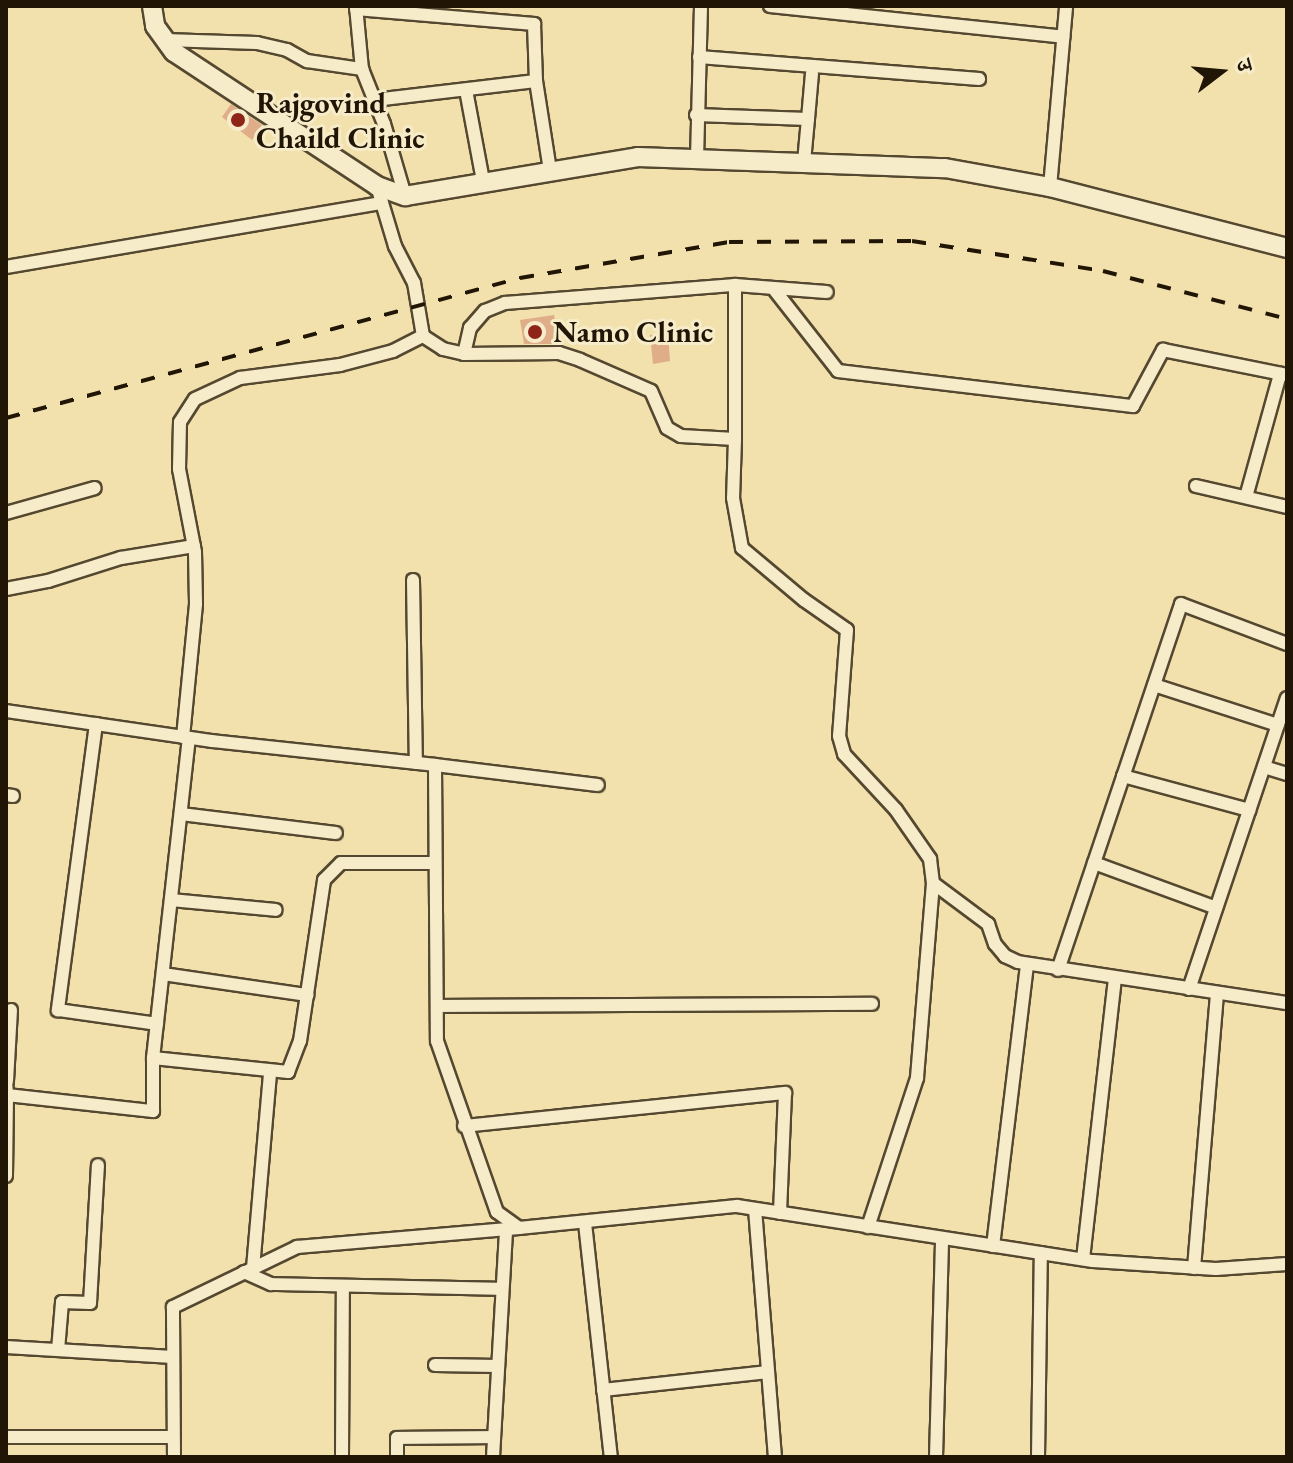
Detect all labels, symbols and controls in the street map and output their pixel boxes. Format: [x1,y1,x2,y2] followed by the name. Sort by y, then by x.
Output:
[1181,32,1261,112] north arrow
[1229,56,1260,75] text: उ
[256,85,425,156] place label: Rajgovind Chaild Clinic
[227,109,249,131] marker: Rajgovind Chaild Clinic
[553,314,713,350] place label: Namo Clinic
[524,321,546,343] marker: Namo Clinic

